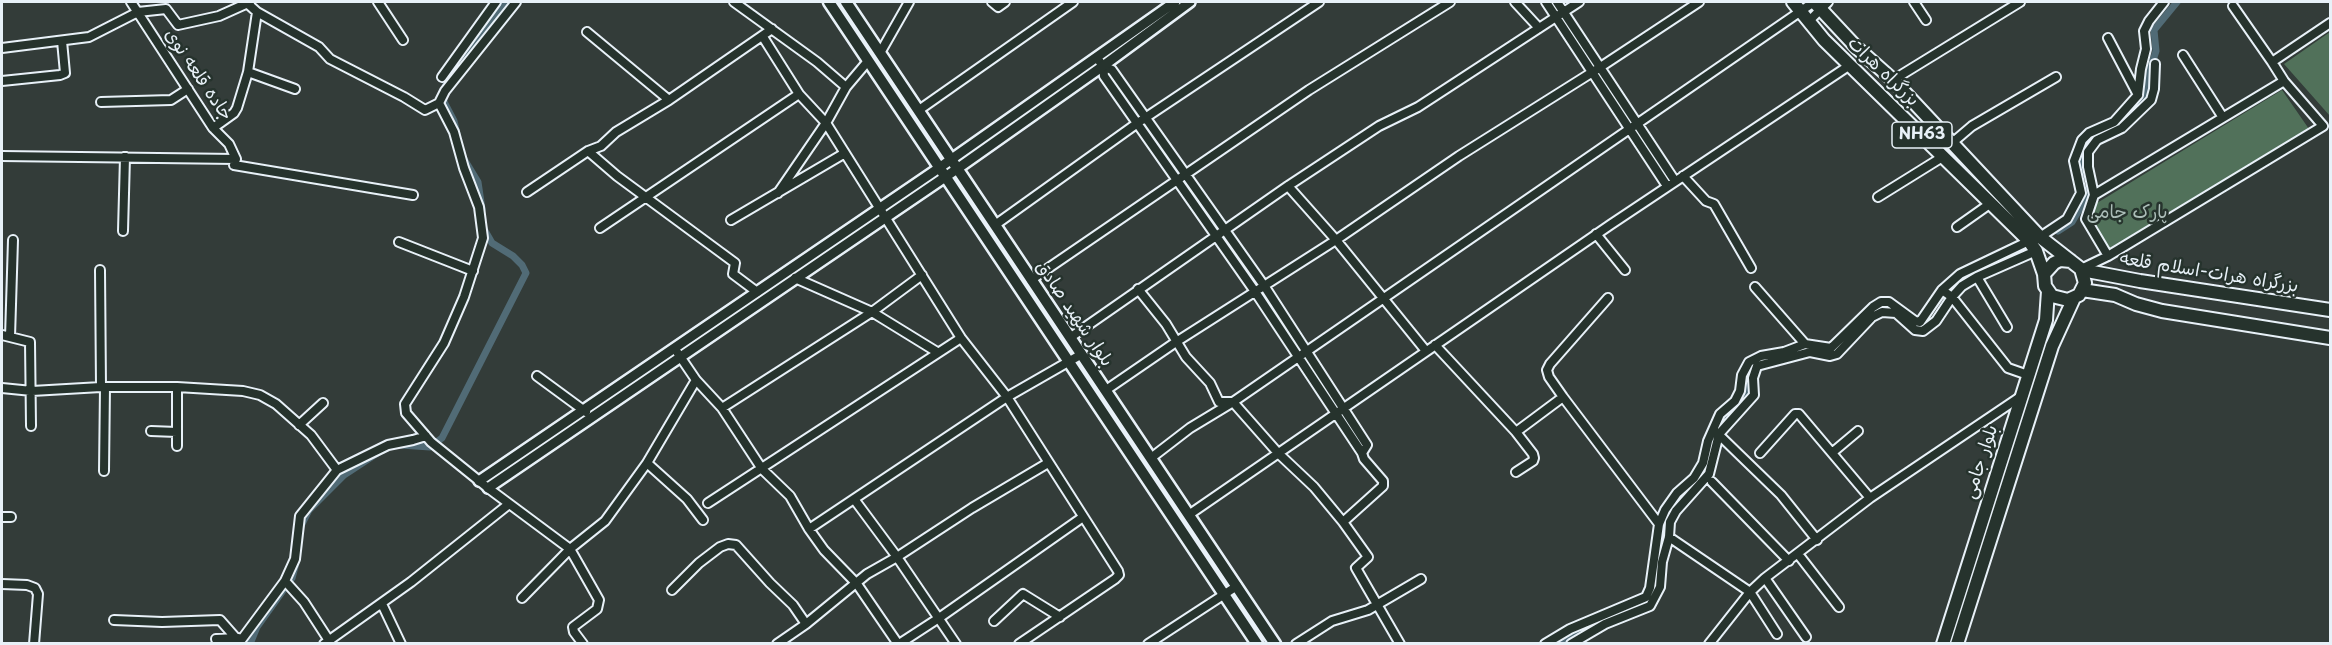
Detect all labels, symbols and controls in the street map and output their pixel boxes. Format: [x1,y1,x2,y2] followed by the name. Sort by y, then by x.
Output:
[159,25,237,125] street label: جاده قلعه نوی
[1843,33,1923,111] street label: بزرگراه هرات
[1892,122,1952,148] road number: NH63
[2087,202,2167,224] park label: پارک جامی
[2118,248,2300,298] street label: بزرگراه هرات-اسلام قلعه
[1031,257,1117,371] street label: بلوار شهید صادق
[1959,422,2003,502] street label: بلوار جامی

